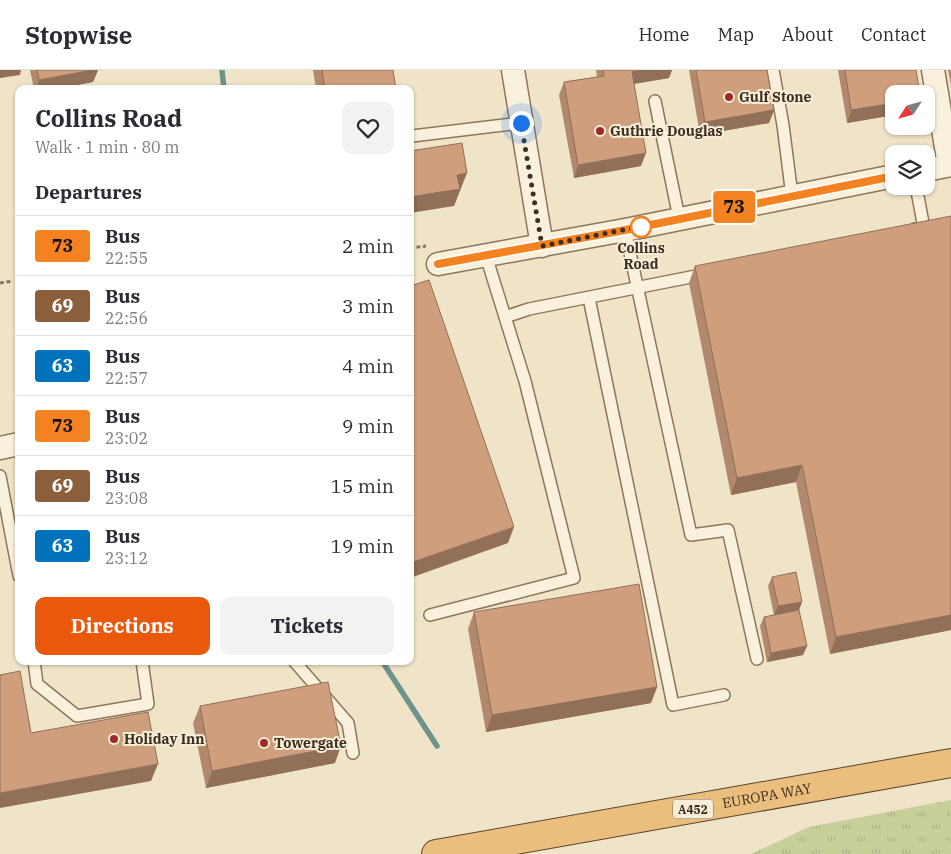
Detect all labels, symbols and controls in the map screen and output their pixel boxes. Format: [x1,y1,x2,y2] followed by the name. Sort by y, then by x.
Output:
[25,19,132,51] text: Stopwise
[638,23,690,46] text: Home
[718,23,754,46] text: Map
[782,23,833,46] text: About
[861,23,926,46] text: Contact
[885,85,935,135] north arrow
[885,85,935,195] map controls
[739,88,812,106] place label: Gulf Stone
[723,91,735,103] marker: Gulf Stone
[35,102,182,134] text: Collins Road
[342,102,394,154] button: heart
[509,111,534,136] your location
[610,122,723,140] place label: Guthrie Douglas
[594,125,606,137] marker: Guthrie Douglas
[35,137,180,157] text: Walk · 1 min · 80 m
[885,145,935,195] button: layers
[35,180,142,204] text: Departures
[712,191,756,223] line badge: 73
[723,195,745,218] text: 73
[630,216,652,238] marker: Collins Road
[105,224,140,248] text: Bus
[52,234,73,257] text: 73
[342,234,394,258] text: 2 min
[617,239,665,273] place label: Collins Road
[105,248,148,268] text: 22:55
[105,284,140,308] text: Bus
[52,294,73,317] text: 69
[342,294,394,318] text: 3 min
[105,308,148,328] text: 22:56
[105,344,140,368] text: Bus
[52,354,73,377] text: 63
[342,354,394,378] text: 4 min
[105,368,148,388] text: 22:57
[105,404,140,428] text: Bus
[52,414,73,437] text: 73
[342,414,394,438] text: 9 min
[105,428,148,448] text: 23:02
[105,464,140,488] text: Bus
[52,474,73,497] text: 69
[331,474,394,498] text: 15 min
[105,488,148,508] text: 23:08
[105,524,140,548] text: Bus
[52,534,73,557] text: 63
[331,534,394,558] text: 19 min
[105,548,148,568] text: 23:12
[35,597,210,655] button: Directions
[220,597,394,655] button: Tickets
[124,730,205,748] place label: Holiday Inn
[108,733,120,745] marker: Holiday Inn
[274,734,347,752] place label: Towergate
[258,737,270,749] marker: Towergate
[721,779,813,812] street label: EUROPA WAY
[673,800,713,819] road number: A452

